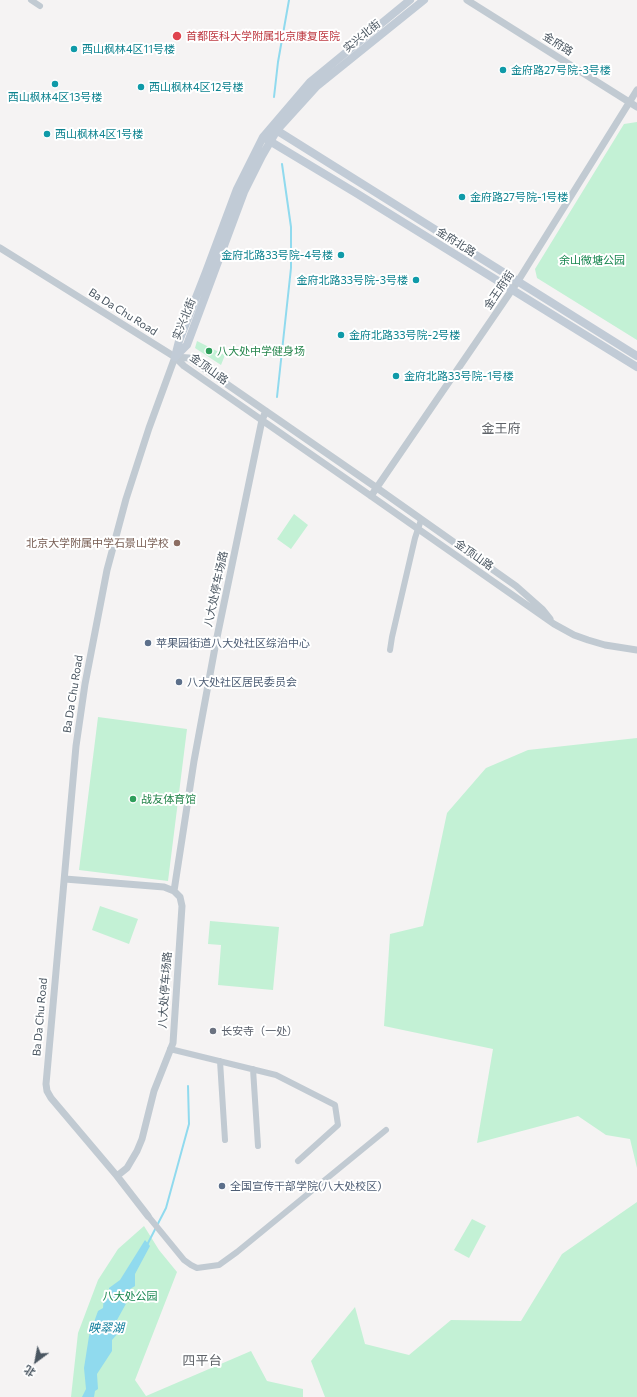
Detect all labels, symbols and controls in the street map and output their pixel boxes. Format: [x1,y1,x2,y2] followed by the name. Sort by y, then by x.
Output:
[341,17,383,55] street label: 实兴北街
[186,29,340,43] place label: 首都医科大学附属北京康复医院
[171,30,183,42] marker: 首都医科大学附属北京康复医院
[541,30,575,58] street label: 金府路
[82,42,175,56] place label: 西山枫林4区11号楼
[69,44,79,54] marker: 西山枫林4区11号楼
[511,63,611,77] place label: 金府路27号院-3号楼
[498,65,508,75] marker: 金府路27号院-3号楼
[50,79,60,89] marker: 西山枫林4区13号楼
[149,80,243,94] place label: 西山枫林4区12号楼
[136,82,146,92] marker: 西山枫林4区12号楼
[8,90,102,104] place label: 西山枫林4区13号楼
[55,127,143,141] place label: 西山枫林4区1号楼
[42,129,52,139] marker: 西山枫林4区1号楼
[470,190,568,204] place label: 金府路27号院-1号楼
[457,192,467,202] marker: 金府路27号院-1号楼
[434,225,478,259] street label: 金府北路
[221,248,333,262] place label: 金府北路33号院-4号楼
[336,250,346,260] marker: 金府北路33号院-4号楼
[559,253,625,267] park label: 余山微塘公园
[481,268,517,312] street label: 金王府街
[297,273,408,287] place label: 金府北路33号院-3号楼
[411,275,421,285] marker: 金府北路33号院-3号楼
[86,286,160,338] street label: Ba Da Chu Road
[170,296,198,342] street label: 实兴北街
[349,328,460,342] place label: 金府北路33号院-2号楼
[336,330,346,340] marker: 金府北路33号院-2号楼
[217,344,305,358] place label: 八大处中学健身场
[204,346,214,356] marker: 八大处中学健身场
[187,351,231,387] street label: 金顶山路
[404,369,514,383] place label: 金府北路33号院-1号楼
[391,371,401,381] marker: 金府北路33号院-1号楼
[482,421,520,437] district label: 金王府
[26,536,169,550] place label: 北京大学附属中学石景山学校
[452,537,496,573] street label: 金顶山路
[172,538,182,548] marker: 北京大学附属中学石景山学校
[202,550,230,628] street label: 八大处停车场路
[156,636,310,650] place label: 苹果园街道八大处社区综治中心
[143,638,153,648] marker: 苹果园街道八大处社区综治中心
[60,654,86,734] street label: Ba Da Chu Road
[187,675,297,689] place label: 八大处社区居民委员会
[174,677,184,687] marker: 八大处社区居民委员会
[141,792,196,806] place label: 战友体育馆
[128,794,138,804] marker: 战友体育馆
[156,951,174,1029] street label: 八大处停车场路
[30,977,50,1057] street label: Ba Da Chu Road
[221,1024,298,1038] place label: 长安寺（一处）
[208,1026,218,1036] marker: 长安寺（一处）
[230,1179,381,1193] place label: 全国宣传干部学院(八大处校区)
[217,1181,227,1191] marker: 全国宣传干部学院(八大处校区)
[103,1289,157,1303] park label: 八大处公园
[88,1321,124,1335] water label: 映翠湖
[16,1341,56,1381] north arrow
[183,1353,221,1369] district label: 四平台
[21,1363,37,1380] text: 北

